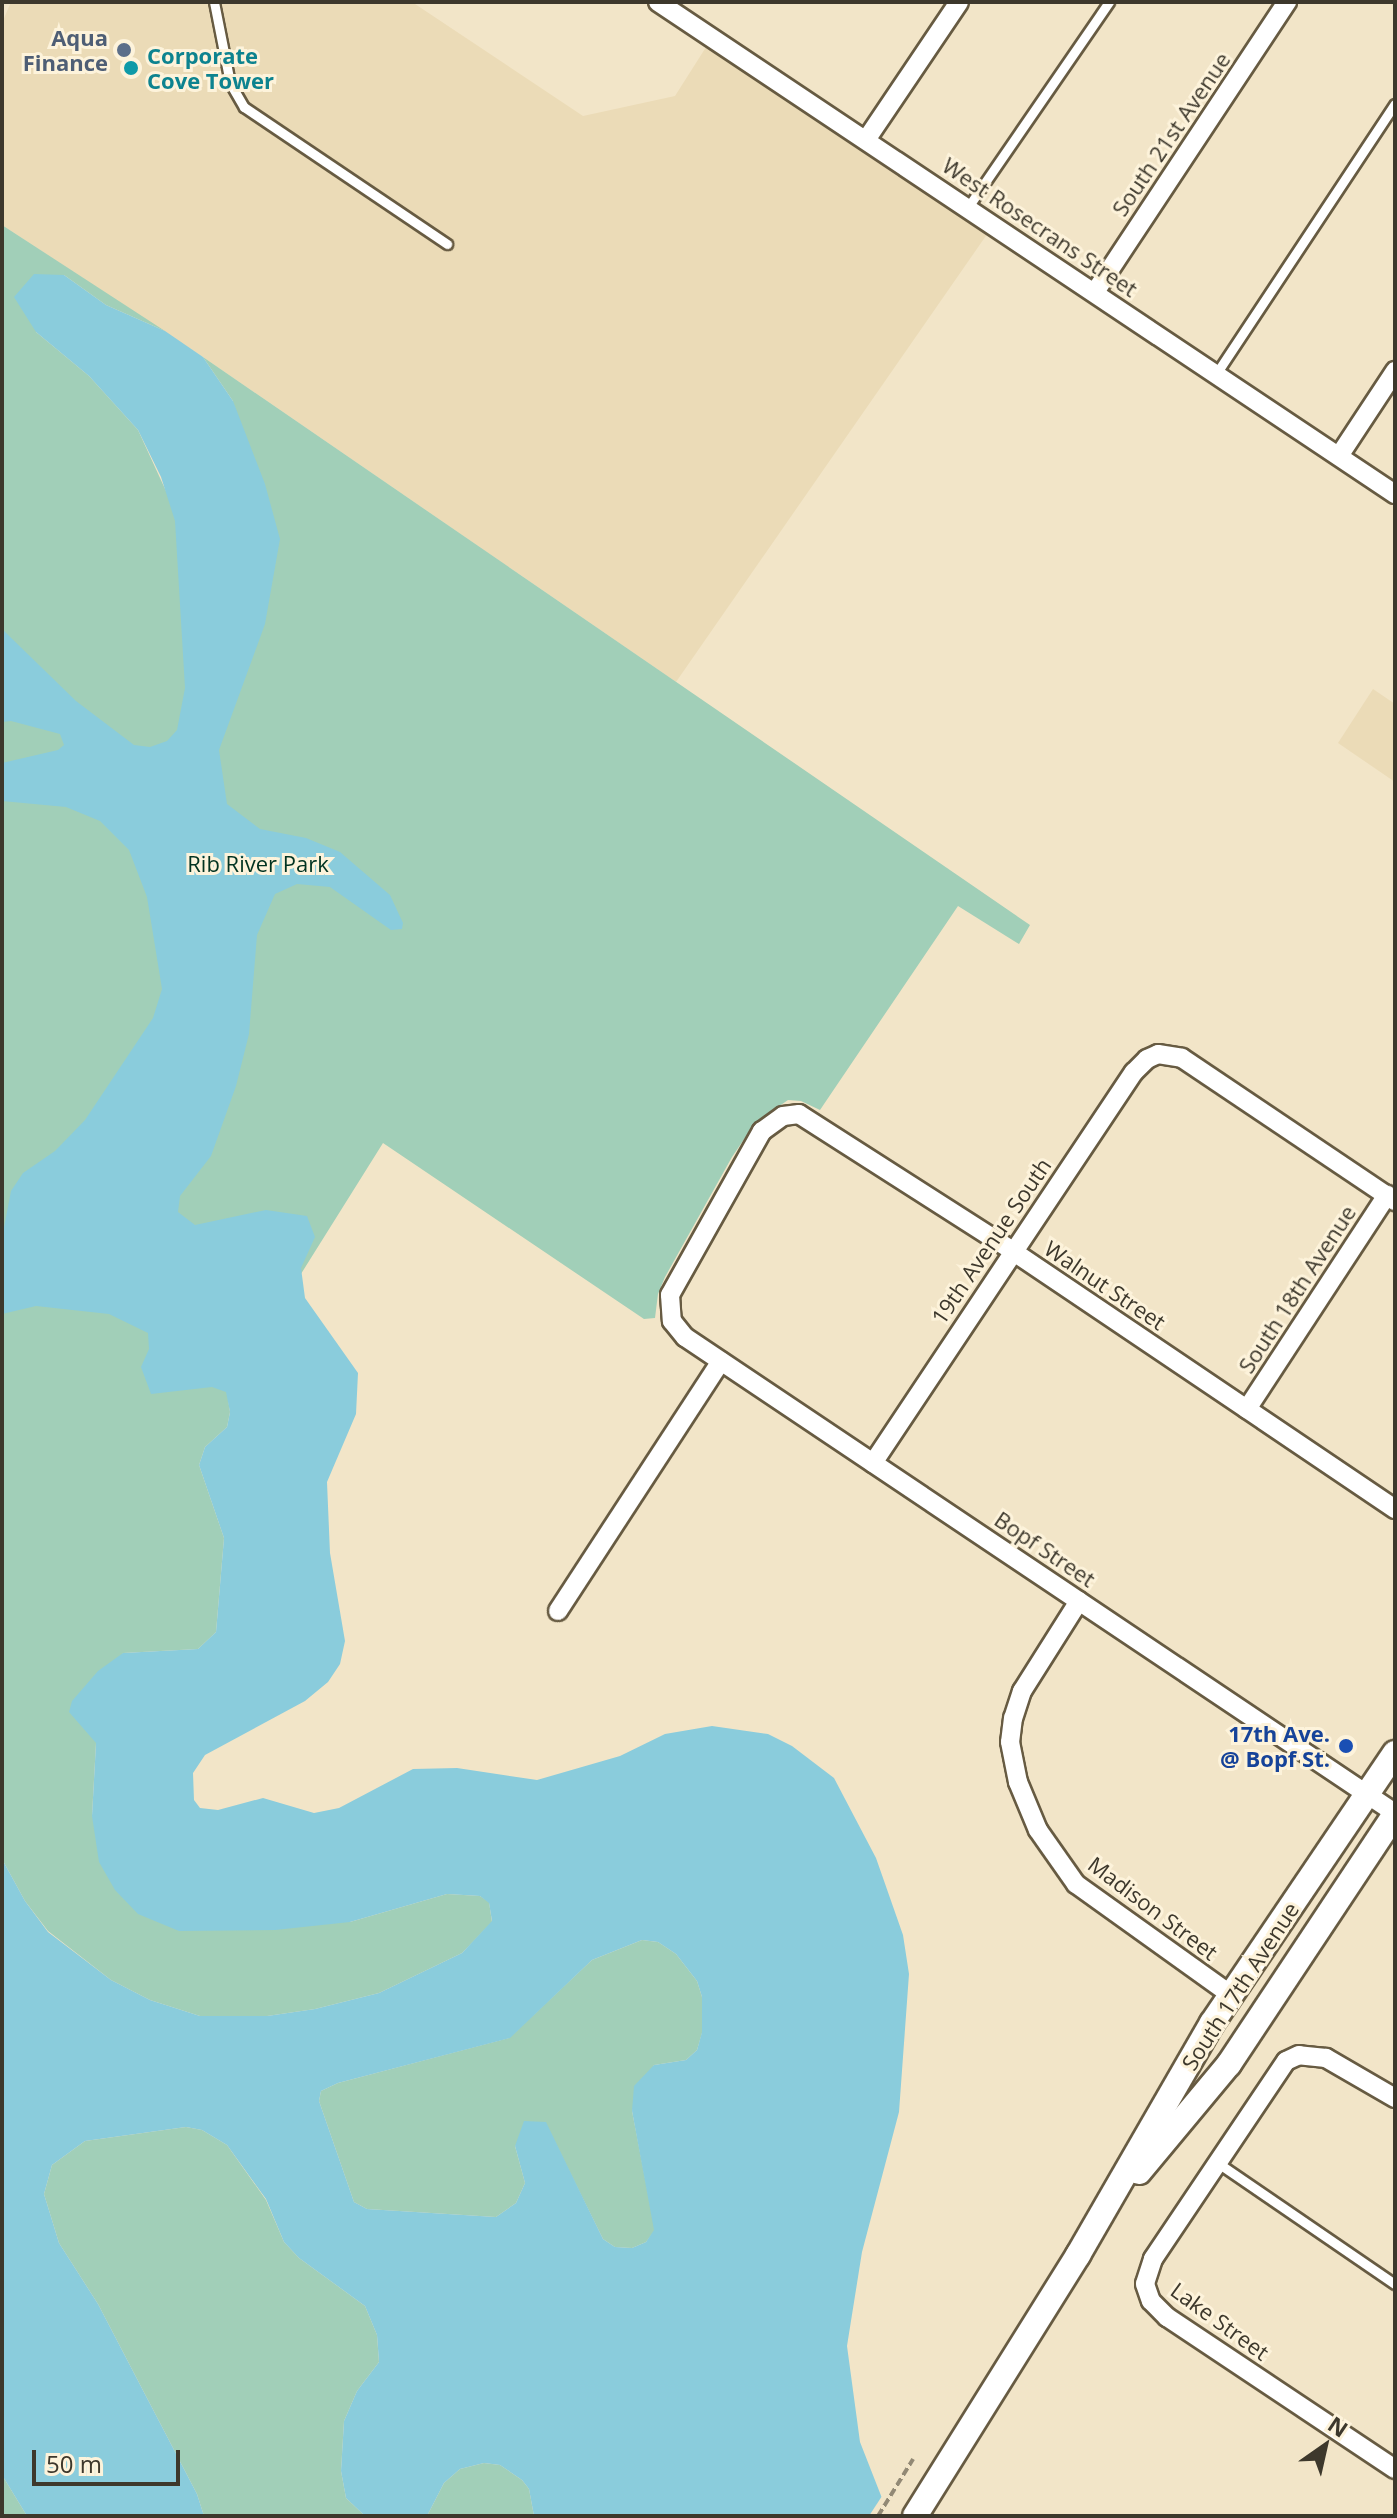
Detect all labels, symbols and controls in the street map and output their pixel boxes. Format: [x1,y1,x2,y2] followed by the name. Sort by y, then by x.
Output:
[23,24,108,76] place label: Aqua Finance
[115,41,133,59] marker: Aqua Finance
[147,42,274,94] place label: Corporate Cove Tower
[1106,47,1236,221] street label: South 21st Avenue
[122,59,140,77] marker: Corporate Cove Tower
[938,152,1142,302] street label: West Rosecrans Street
[187,851,329,877] park label: Rib River Park
[926,1153,1056,1329] street label: 19th Avenue South
[1233,1200,1361,1378] street label: South 18th Avenue
[1040,1235,1170,1335] street label: Walnut Street
[990,1506,1100,1592] street label: Bopf Street
[1220,1720,1330,1772] place label: 17th Ave. @ Bopf St.
[1337,1737,1355,1755] marker: 17th Ave. @ Bopf St.
[1083,1851,1223,1965] street label: Madison Street
[1176,1897,1304,2075] street label: South 17th Avenue
[1166,2277,1274,2365] street label: Lake Street
[1285,2406,1365,2486] north arrow
[1323,2409,1354,2444] text: N
[36,2434,184,2484] scale bar
[46,2447,102,2480] text: 50 m

